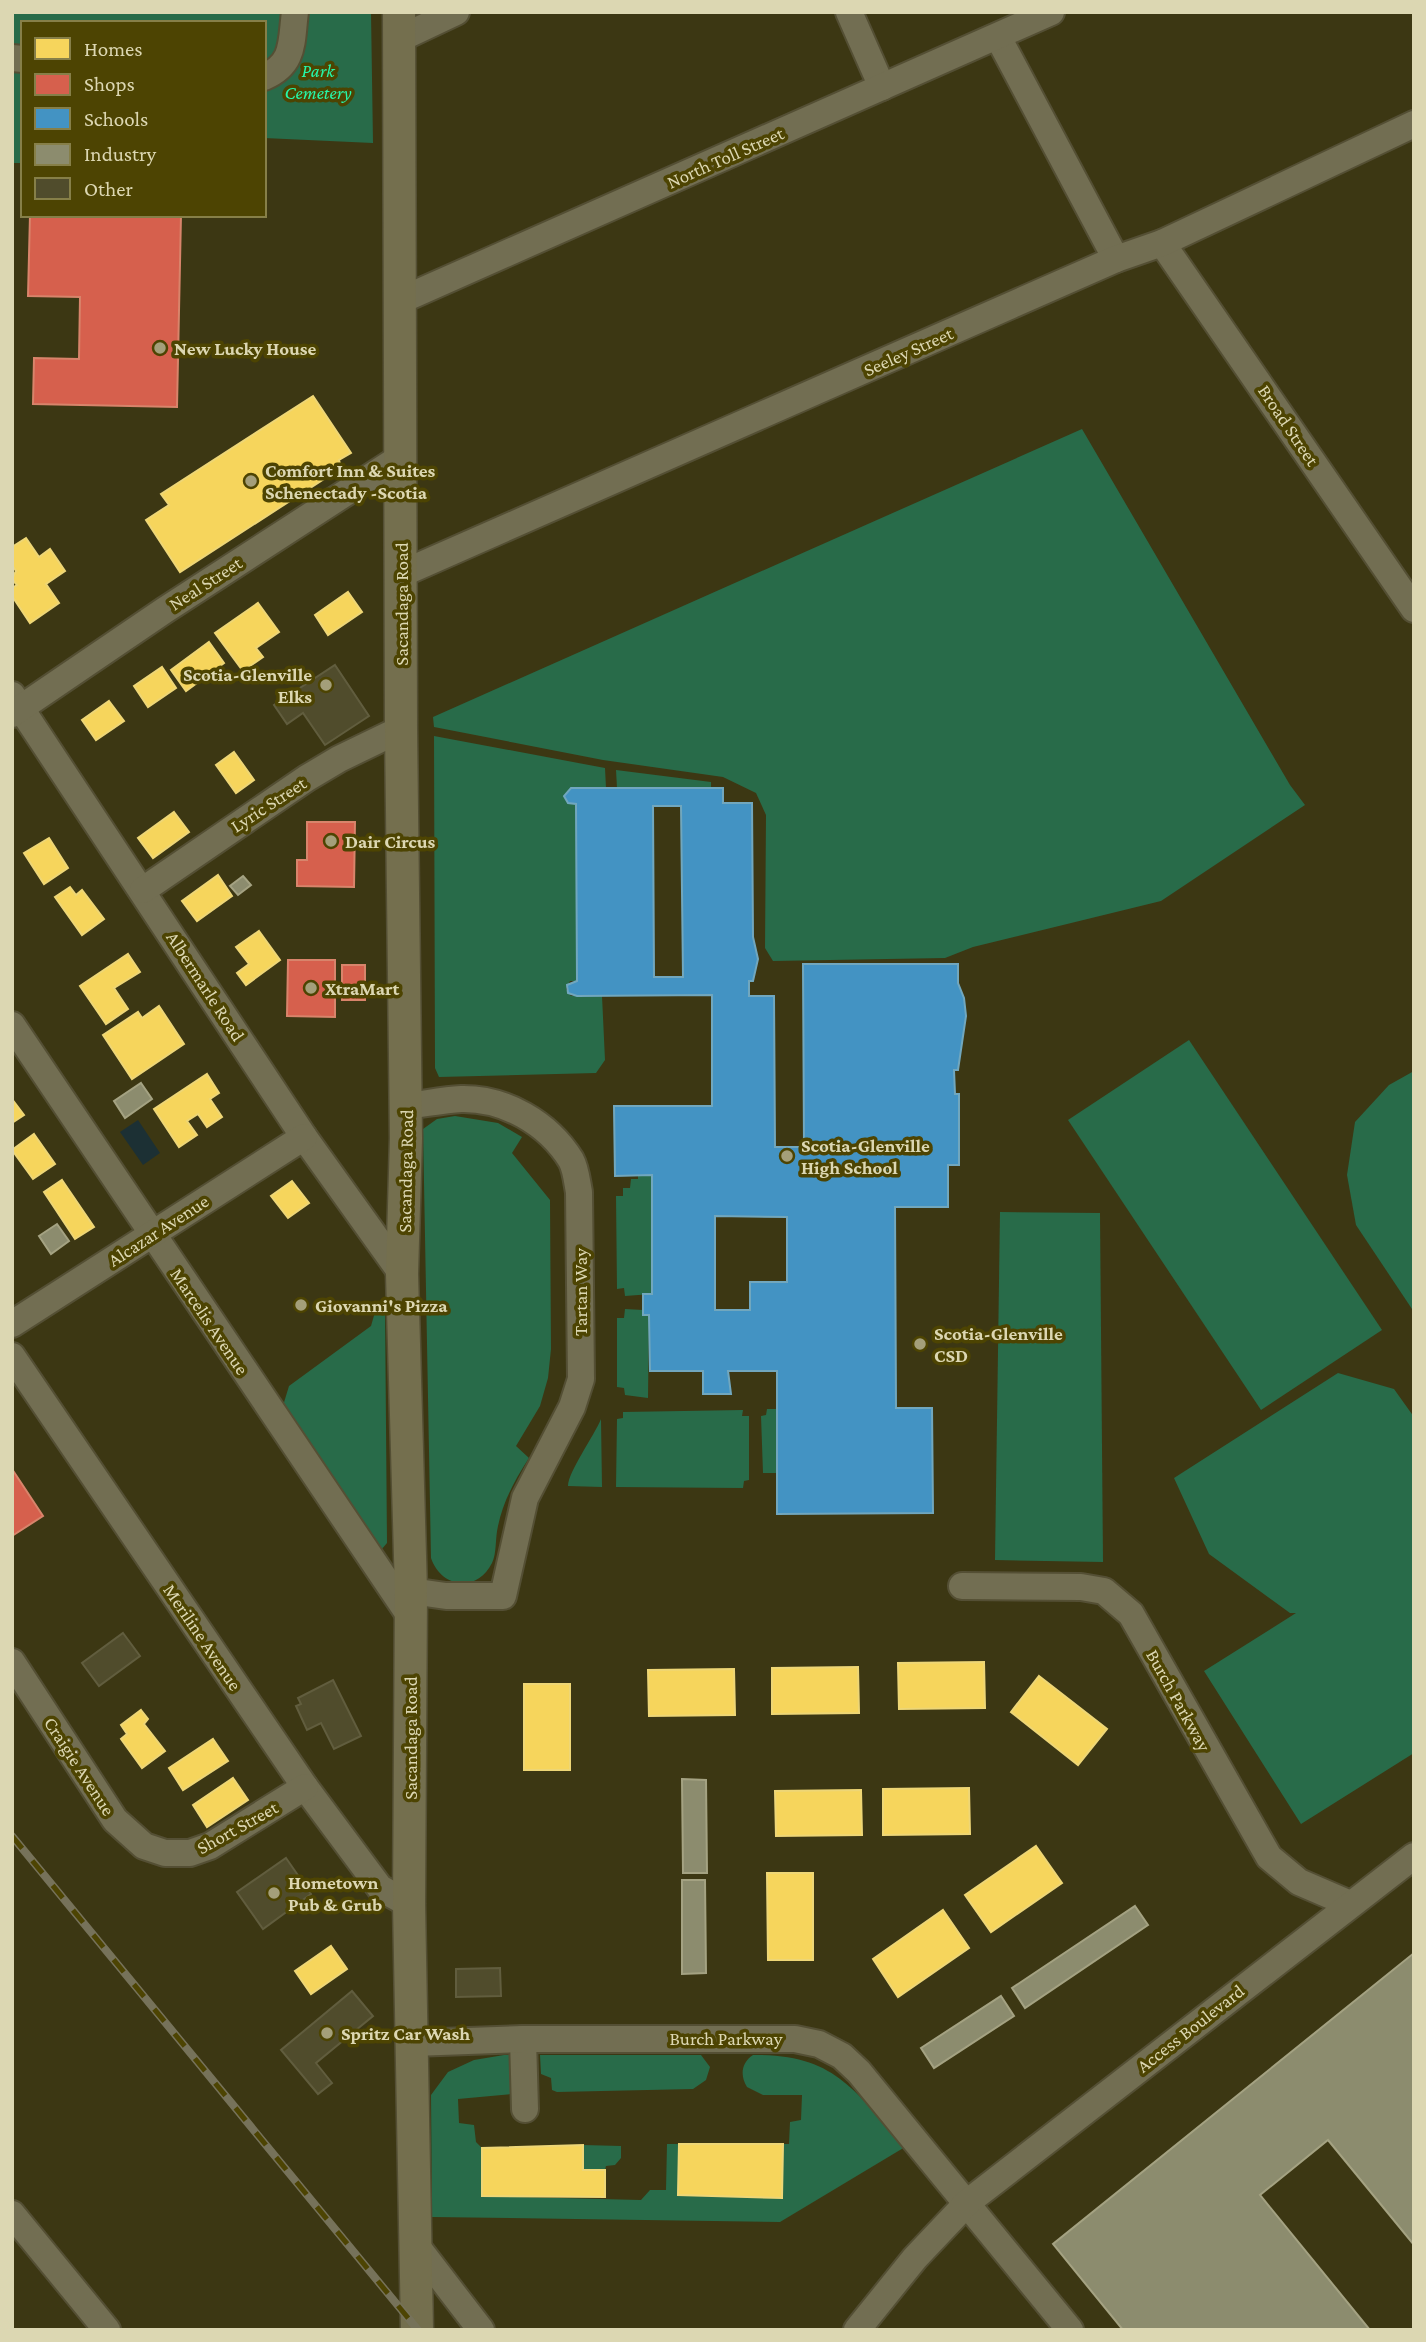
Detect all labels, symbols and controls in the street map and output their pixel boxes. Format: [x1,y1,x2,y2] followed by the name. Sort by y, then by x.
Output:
[21,21,266,217] legend
[84,37,143,61] text: Homes
[284,60,352,103] park label: Park Cemetery
[84,72,135,96] text: Shops
[84,107,148,131] text: Schools
[664,122,788,193] street label: North Toll Street
[84,142,157,166] text: Industry
[84,177,134,201] text: Other
[860,322,957,381] street label: Seeley Street
[174,338,317,359] place label: New Lucky House
[152,340,168,356] marker: New Lucky House
[1254,381,1324,470] street label: Broad Street
[265,460,436,503] place label: Comfort Inn & Suites Schenectady -Scotia
[243,473,259,489] marker: Comfort Inn & Suites Schenectady -Scotia
[391,542,412,666] street label: Sacandaga Road
[165,552,246,615] street label: Neal Street
[183,664,312,707] place label: Scotia-Glenville Elks
[318,677,334,693] marker: Scotia-Glenville Elks
[227,772,310,837] street label: Lyric Street
[345,831,436,852] place label: Dair Circus
[323,833,339,849] marker: Dair Circus
[162,927,249,1045] street label: Albermarle Road
[325,978,400,999] place label: XtraMart
[303,980,319,996] marker: XtraMart
[394,1109,417,1233] street label: Sacandaga Road
[801,1135,930,1178] place label: Scotia-Glenville High School
[779,1148,795,1164] marker: Scotia-Glenville High School
[104,1190,212,1271] street label: Alcazar Avenue
[570,1248,591,1336] street label: Tartan Way
[166,1264,253,1379] street label: Marcelis Avenue
[315,1295,448,1316] place label: Giovanni's Pizza
[293,1297,309,1313] marker: Giovanni's Pizza
[934,1323,1063,1366] place label: Scotia-Glenville CSD
[912,1336,928,1352] marker: Scotia-Glenville CSD
[159,1580,246,1695] street label: Meriline Avenue
[1142,1646,1215,1755] street label: Burch Parkway
[400,1676,421,1800] street label: Sacandaga Road
[40,1713,119,1820] street label: Craigie Avenue
[193,1796,282,1858] street label: Short Street
[288,1872,382,1915] place label: Hometown Pub & Grub
[266,1885,282,1901] marker: Hometown Pub & Grub
[1133,1980,1248,2077] street label: Access Boulevard
[341,2023,470,2044] place label: Spritz Car Wash
[319,2025,335,2041] marker: Spritz Car Wash
[669,2028,783,2049] street label: Burch Parkway

